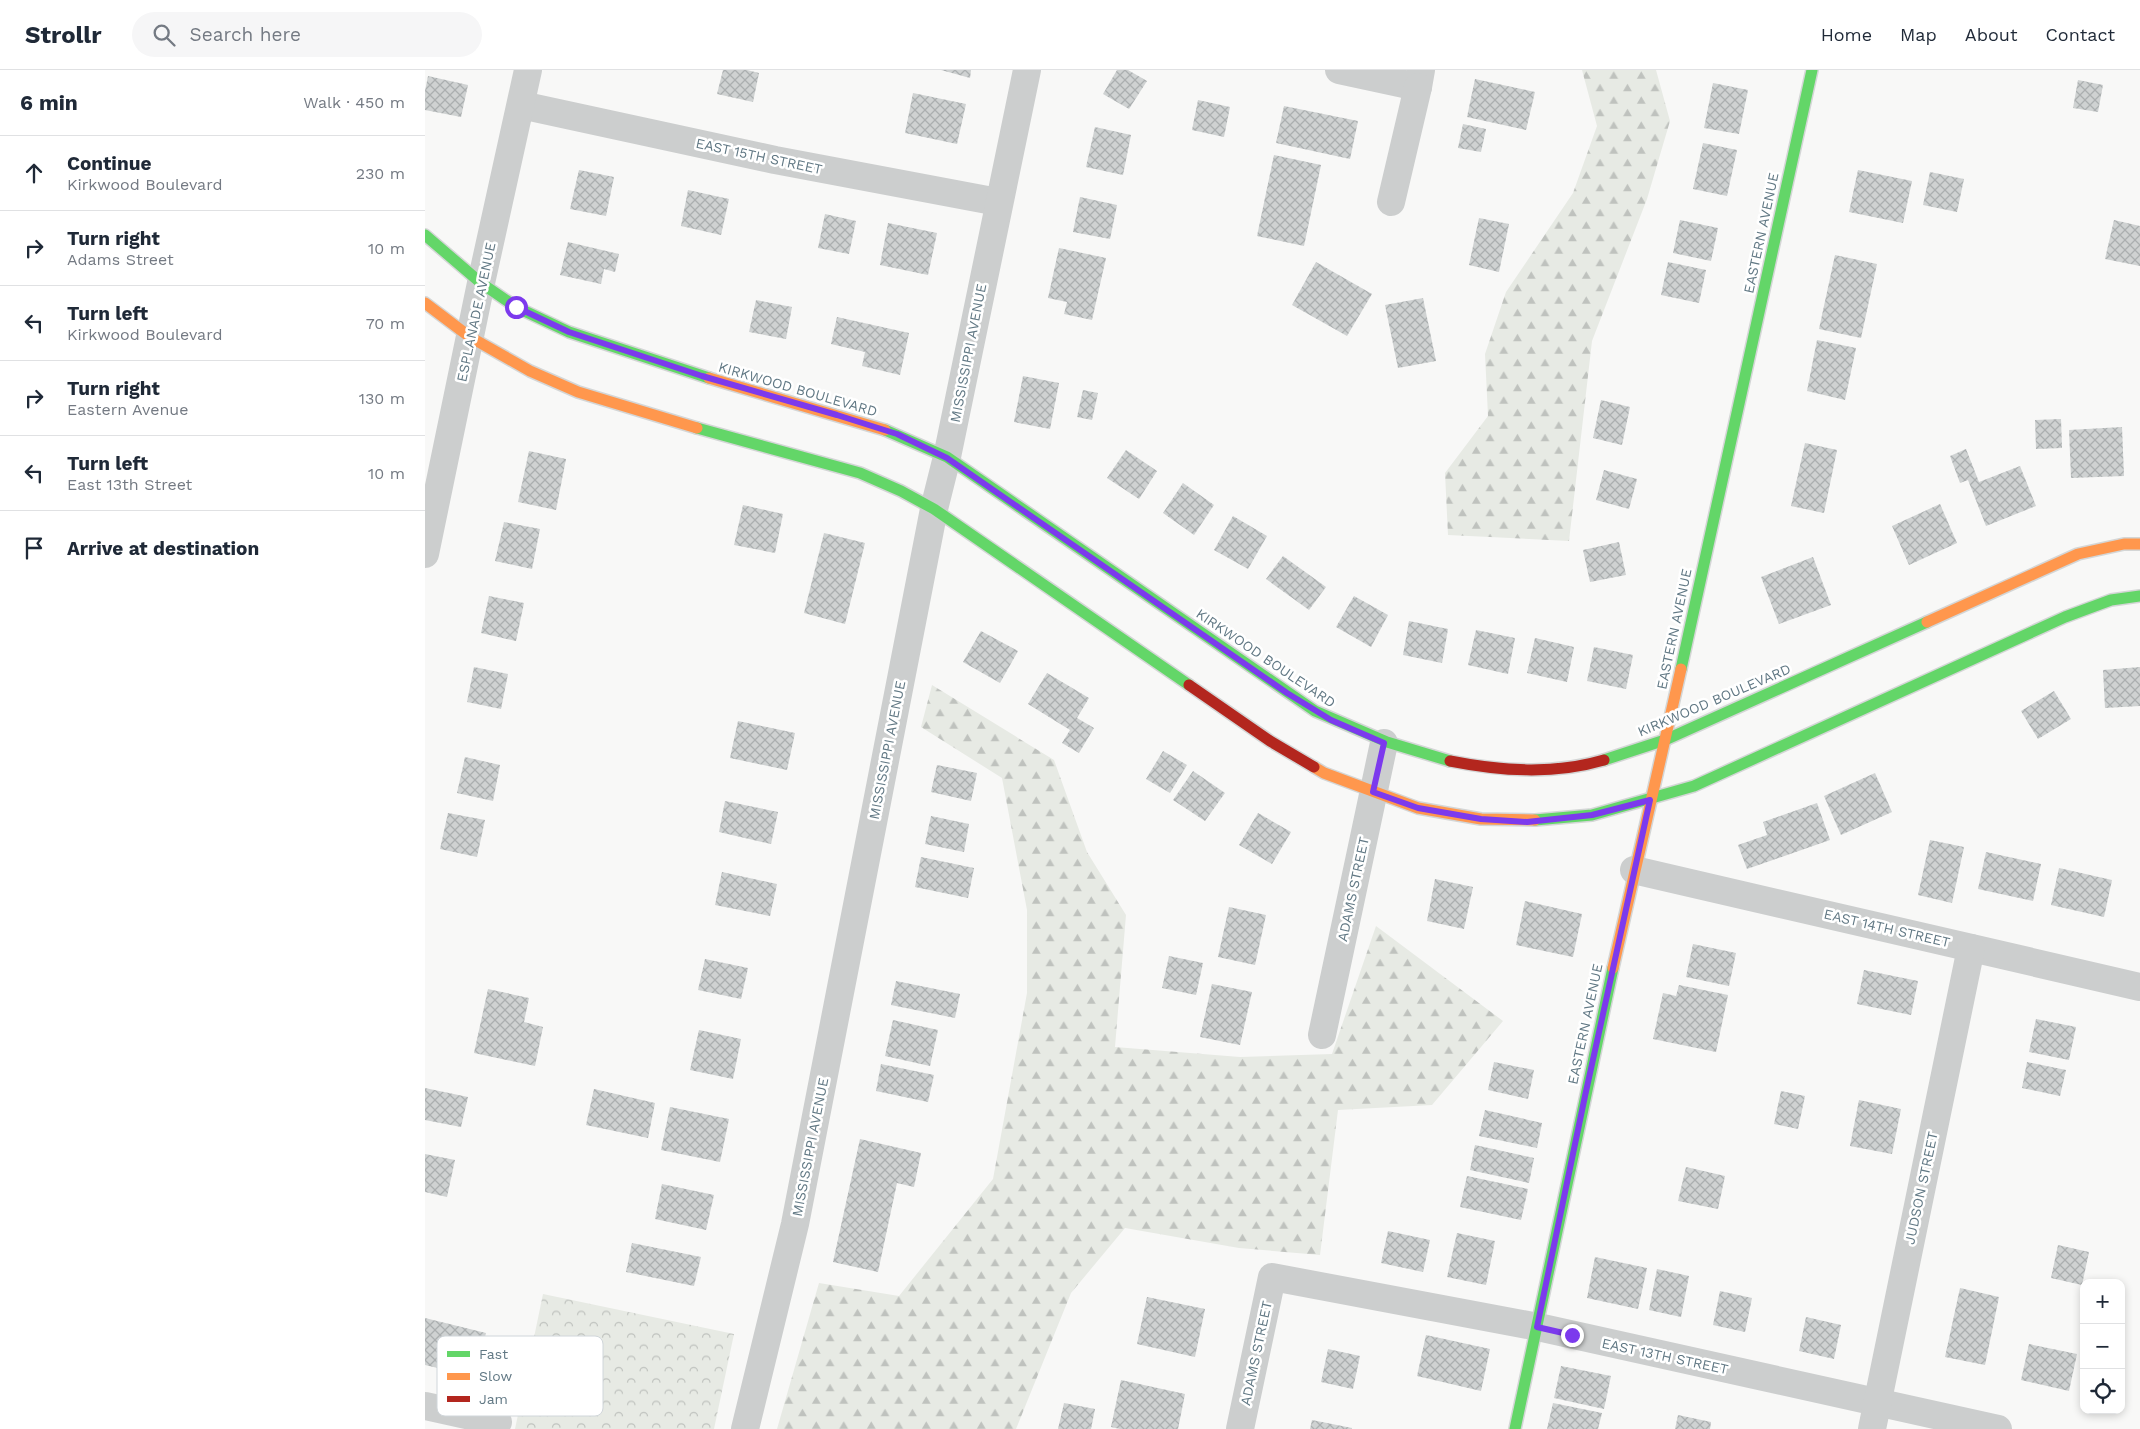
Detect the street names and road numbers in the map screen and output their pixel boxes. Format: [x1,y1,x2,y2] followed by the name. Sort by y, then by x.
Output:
[694,135,824,177] street label: EAST 15TH STREET
[1740,171,1782,295] street label: EASTERN AVENUE
[453,241,499,383] street label: ESPLANADE AVENUE
[947,282,989,424] street label: MISSISSIPPI AVENUE
[717,359,879,419] street label: KIRKWOOD BOULEVARD
[1653,567,1695,691] street label: EASTERN AVENUE
[1193,605,1339,711] street label: KIRKWOOD BOULEVARD
[1635,660,1793,740] street label: KIRKWOOD BOULEVARD
[866,679,908,821] street label: MISSISSIPPI AVENUE
[1334,835,1372,943] street label: ADAMS STREET
[1822,906,1952,950] street label: EAST 14TH STREET
[1564,962,1606,1086] street label: EASTERN AVENUE
[789,1076,831,1218] street label: MISSISSIPPI AVENUE
[1901,1130,1941,1246] street label: JUDSON STREET
[1237,1299,1275,1407] street label: ADAMS STREET
[1600,1335,1730,1377] street label: EAST 13TH STREET

